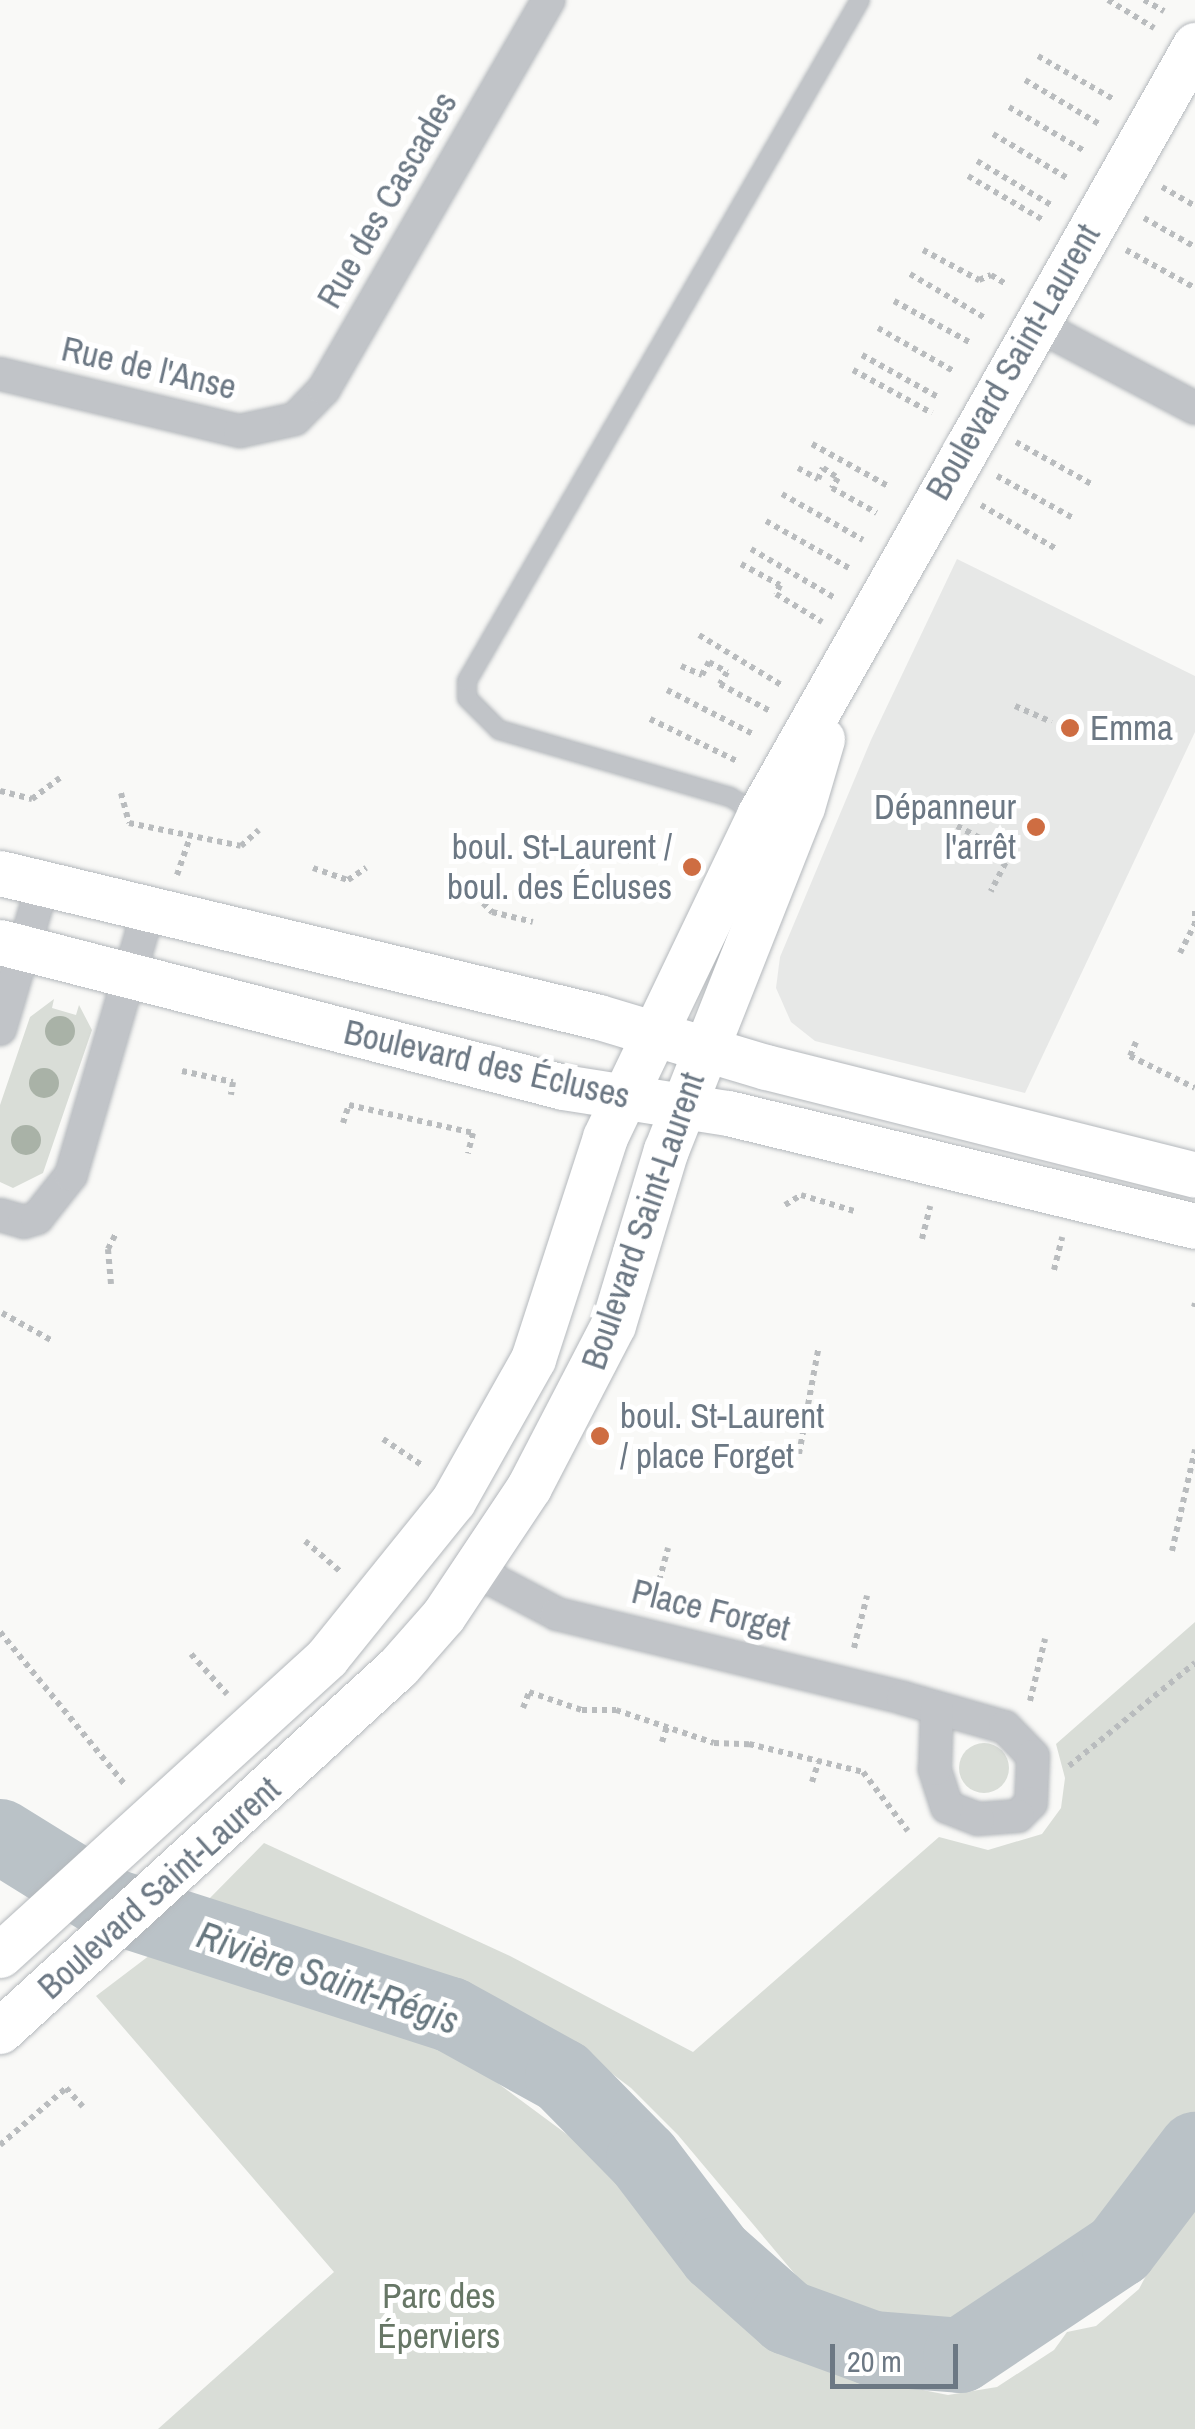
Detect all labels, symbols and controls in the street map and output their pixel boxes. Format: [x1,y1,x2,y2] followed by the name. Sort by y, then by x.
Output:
[308,85,466,315] street label: Rue des Cascades
[917,217,1109,507] street label: Boulevard Saint-Laurent
[58,328,240,408] street label: Rue de l'Anse
[1090,707,1173,749] place label: Emma
[1059,717,1081,739] marker: Emma
[874,786,1016,868] place label: Dépanneur l'arrêt
[1025,816,1047,838] marker: Dépanneur l'arrêt
[447,826,672,908] place label: boul. St-Laurent / boul. des Écluses
[681,856,703,878] marker: boul. St-Laurent / boul. des Écluses
[340,1011,634,1117] street label: Boulevard des Écluses
[572,1067,714,1375] street label: Boulevard Saint-Laurent
[620,1395,824,1477] place label: boul. St-Laurent / place Forget
[589,1425,611,1447] marker: boul. St-Laurent / place Forget
[628,1570,794,1650] street label: Place Forget
[29,1768,289,2008] street label: Boulevard Saint-Laurent
[191,1912,465,2044] water label: Rivière Saint-Régis
[378,2275,500,2357] park label: Parc des Éperviers
[835,2324,962,2386] scale bar
[847,2341,902,2381] text: 20 m

